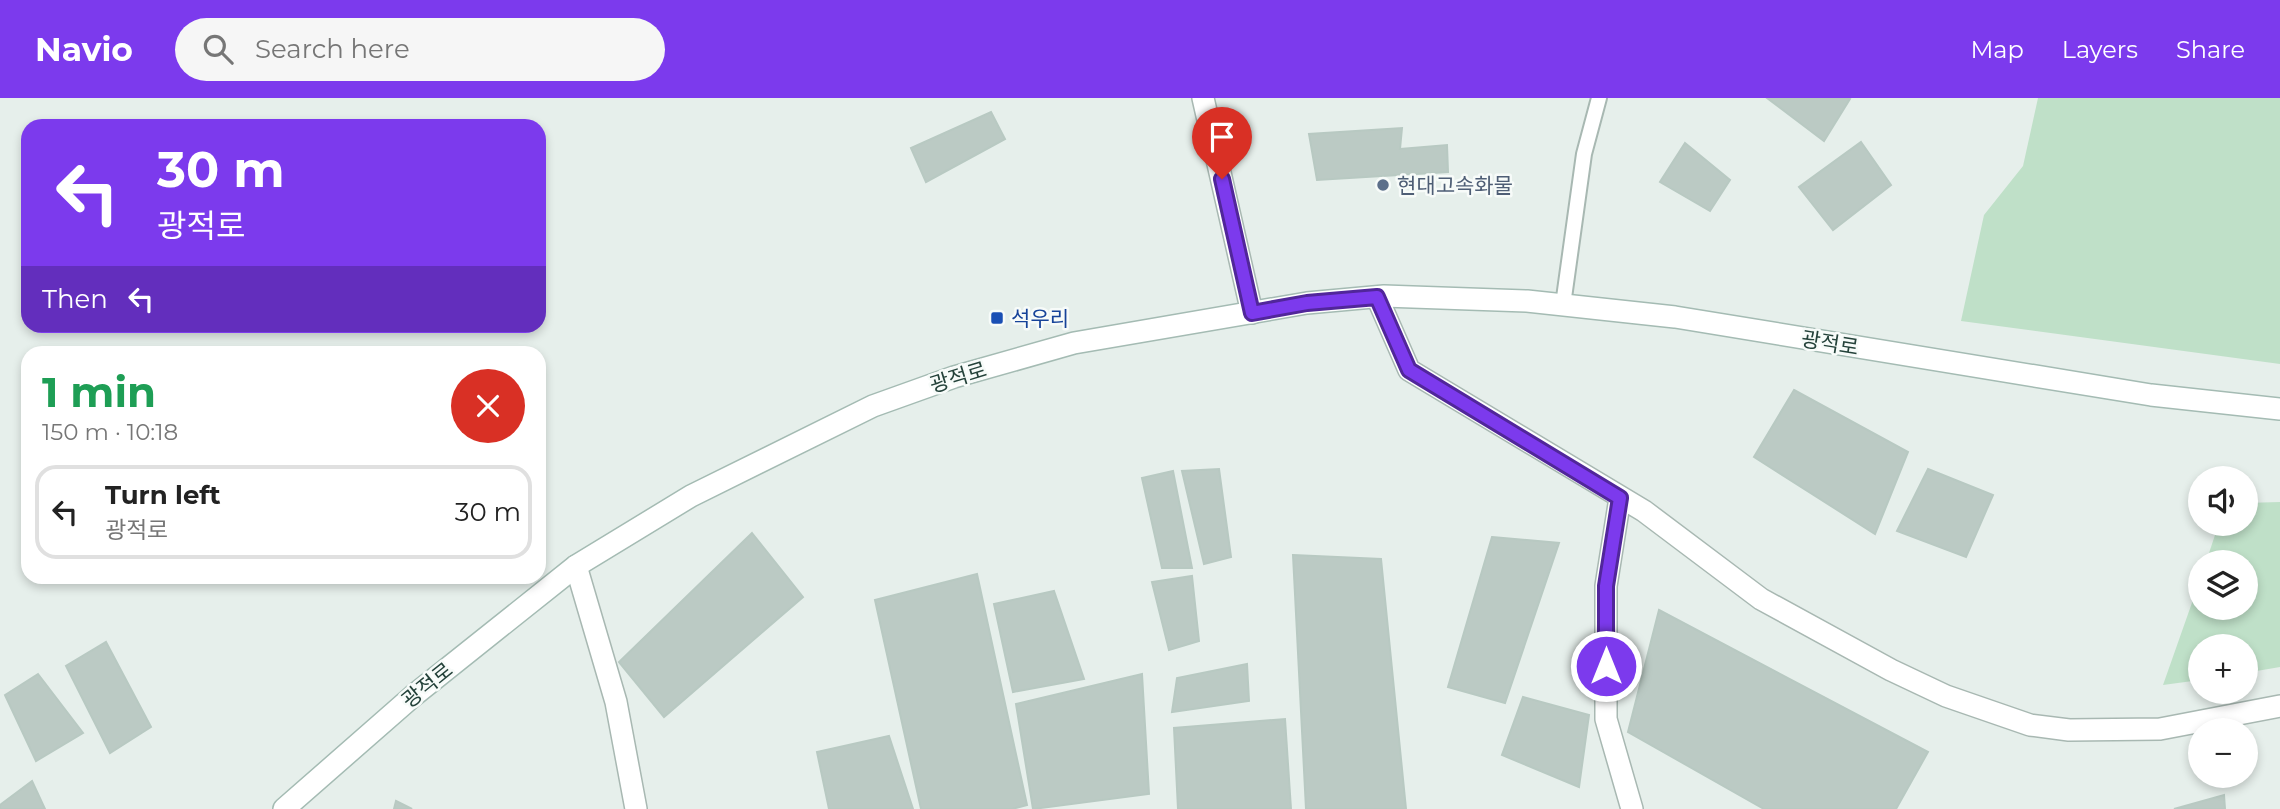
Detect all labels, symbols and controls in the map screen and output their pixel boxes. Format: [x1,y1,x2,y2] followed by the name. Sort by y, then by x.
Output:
[175,18,665,81] search box
[35,29,133,69] text: Navio
[199,30,237,68] icon: search
[255,33,410,65] text: Search here
[1970,35,2024,64] text: Map
[2062,35,2138,64] text: Layers
[2176,35,2245,64] text: Share
[1192,107,1252,179] pin
[1203,118,1241,156] icon: arrive
[157,140,285,199] text: 30 m
[42,147,133,238] icon: left
[1397,173,1513,198] place label: 현대고속화물
[1375,177,1391,193] marker: 현대고속화물
[157,206,245,245] text: 광적로
[122,280,160,318] icon: left
[42,283,108,315] text: Then
[1011,306,1069,331] place label: 석우리
[989,310,1005,326] marker: 석우리
[1799,326,1861,360] street label: 광적로
[927,357,989,397] street label: 광적로
[42,366,156,418] text: 1 min
[451,369,525,443] button: close
[42,418,178,446] text: 150 m · 10:18
[2188,466,2258,788] map controls
[2188,466,2258,536] button: sound
[105,479,221,511] text: Turn left
[46,493,84,531] icon: left
[455,496,521,528] text: 30 m
[105,516,168,544] text: 광적로
[2188,550,2258,620] button: layers
[1569,629,1643,703] position arrow
[2188,634,2258,704] button: +
[397,657,457,713] street label: 광적로
[2188,718,2258,788] button: −

